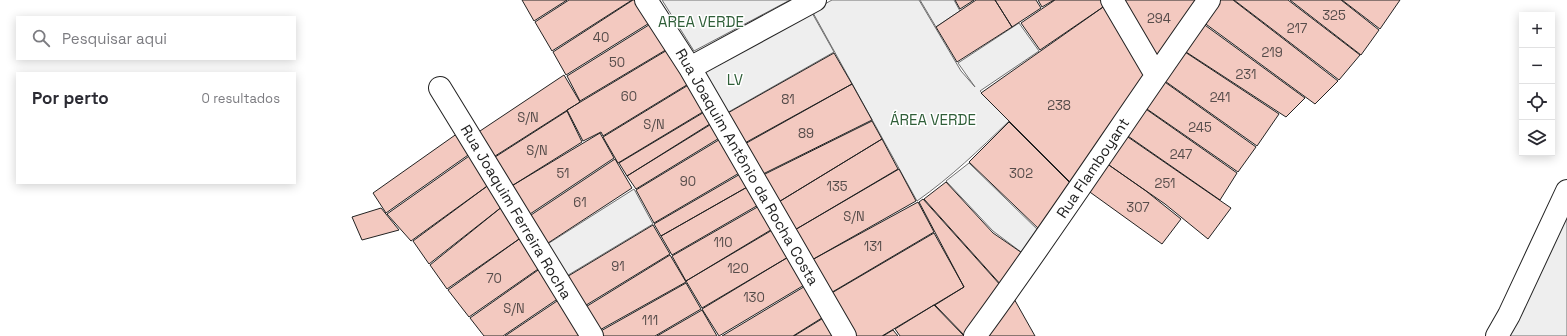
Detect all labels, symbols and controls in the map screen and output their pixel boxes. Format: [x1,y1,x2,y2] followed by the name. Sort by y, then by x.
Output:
[1322,7,1346,24] house number: 325
[1147,10,1171,27] house number: 294
[658,12,744,31] park label: AREA VERDE
[1519,12,1555,156] map controls
[1519,12,1555,48] button: +
[16,16,296,60] search box
[1287,20,1307,37] house number: 217
[30,27,52,49] icon: search
[62,29,167,48] text: Pesquisar aqui
[593,29,609,46] house number: 40
[1261,44,1283,61] house number: 219
[672,45,823,289] street label: Rua Joaquim Antônio da Rocha Costa
[1519,48,1555,84] button: −
[609,54,625,71] house number: 50
[1236,66,1256,83] house number: 231
[727,70,743,89] park label: LV
[1519,84,1555,120] button: locate
[32,87,109,109] text: Por perto
[621,88,637,105] house number: 60
[1210,89,1230,106] house number: 241
[201,90,280,107] text: 0 resultados
[781,91,795,108] house number: 81
[1047,97,1071,114] house number: 238
[517,109,539,126] house number: S/N
[890,110,976,129] park label: ÁREA VERDE
[1052,114,1133,222] street label: Rua Flamboyant
[643,116,665,133] house number: S/N
[1188,119,1212,136] house number: 245
[1519,120,1555,156] button: layers
[457,121,576,303] street label: Rua Joaquim Ferreira Rocha
[798,125,814,142] house number: 89
[526,142,548,159] house number: S/N
[1170,146,1192,163] house number: 247
[556,165,570,182] house number: 51
[1009,165,1033,182] house number: 302
[680,173,696,190] house number: 90
[1155,175,1175,192] house number: 251
[826,178,848,195] house number: 135
[573,194,587,211] house number: 61
[1126,199,1150,216] house number: 307
[843,208,865,225] house number: S/N
[713,234,733,251] house number: 110
[864,238,882,255] house number: 131
[611,258,625,275] house number: 91
[727,260,749,277] house number: 120
[486,270,502,287] house number: 70
[743,289,765,306] house number: 130
[503,300,525,317] house number: S/N
[642,312,658,329] house number: 111

